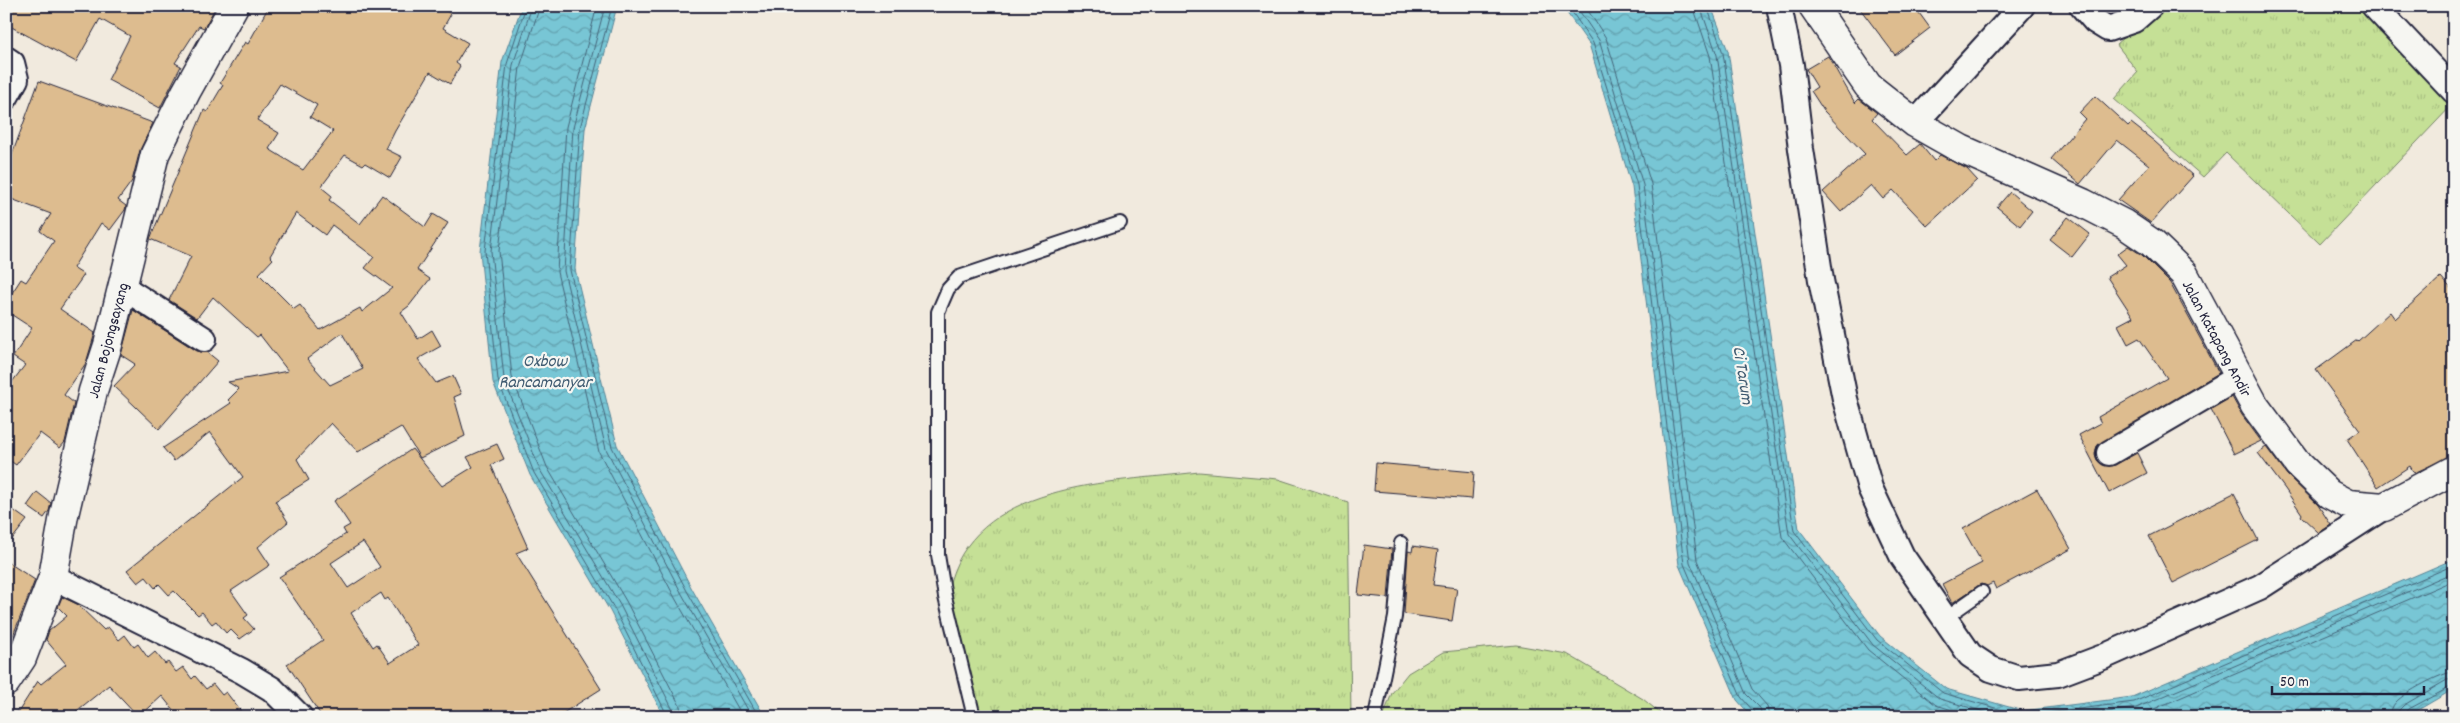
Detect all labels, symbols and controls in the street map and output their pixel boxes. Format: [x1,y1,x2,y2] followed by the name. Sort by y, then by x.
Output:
[2175,277,2256,402] street label: Jalan Katapang Andir
[83,280,136,401] street label: Jalan Bojongsayang
[1725,344,1759,407] water label: Ci Tarum
[499,350,594,396] water label: Oxbow Rancamanyar
[2272,663,2425,695] scale bar
[2280,672,2309,694] text: 50 m

